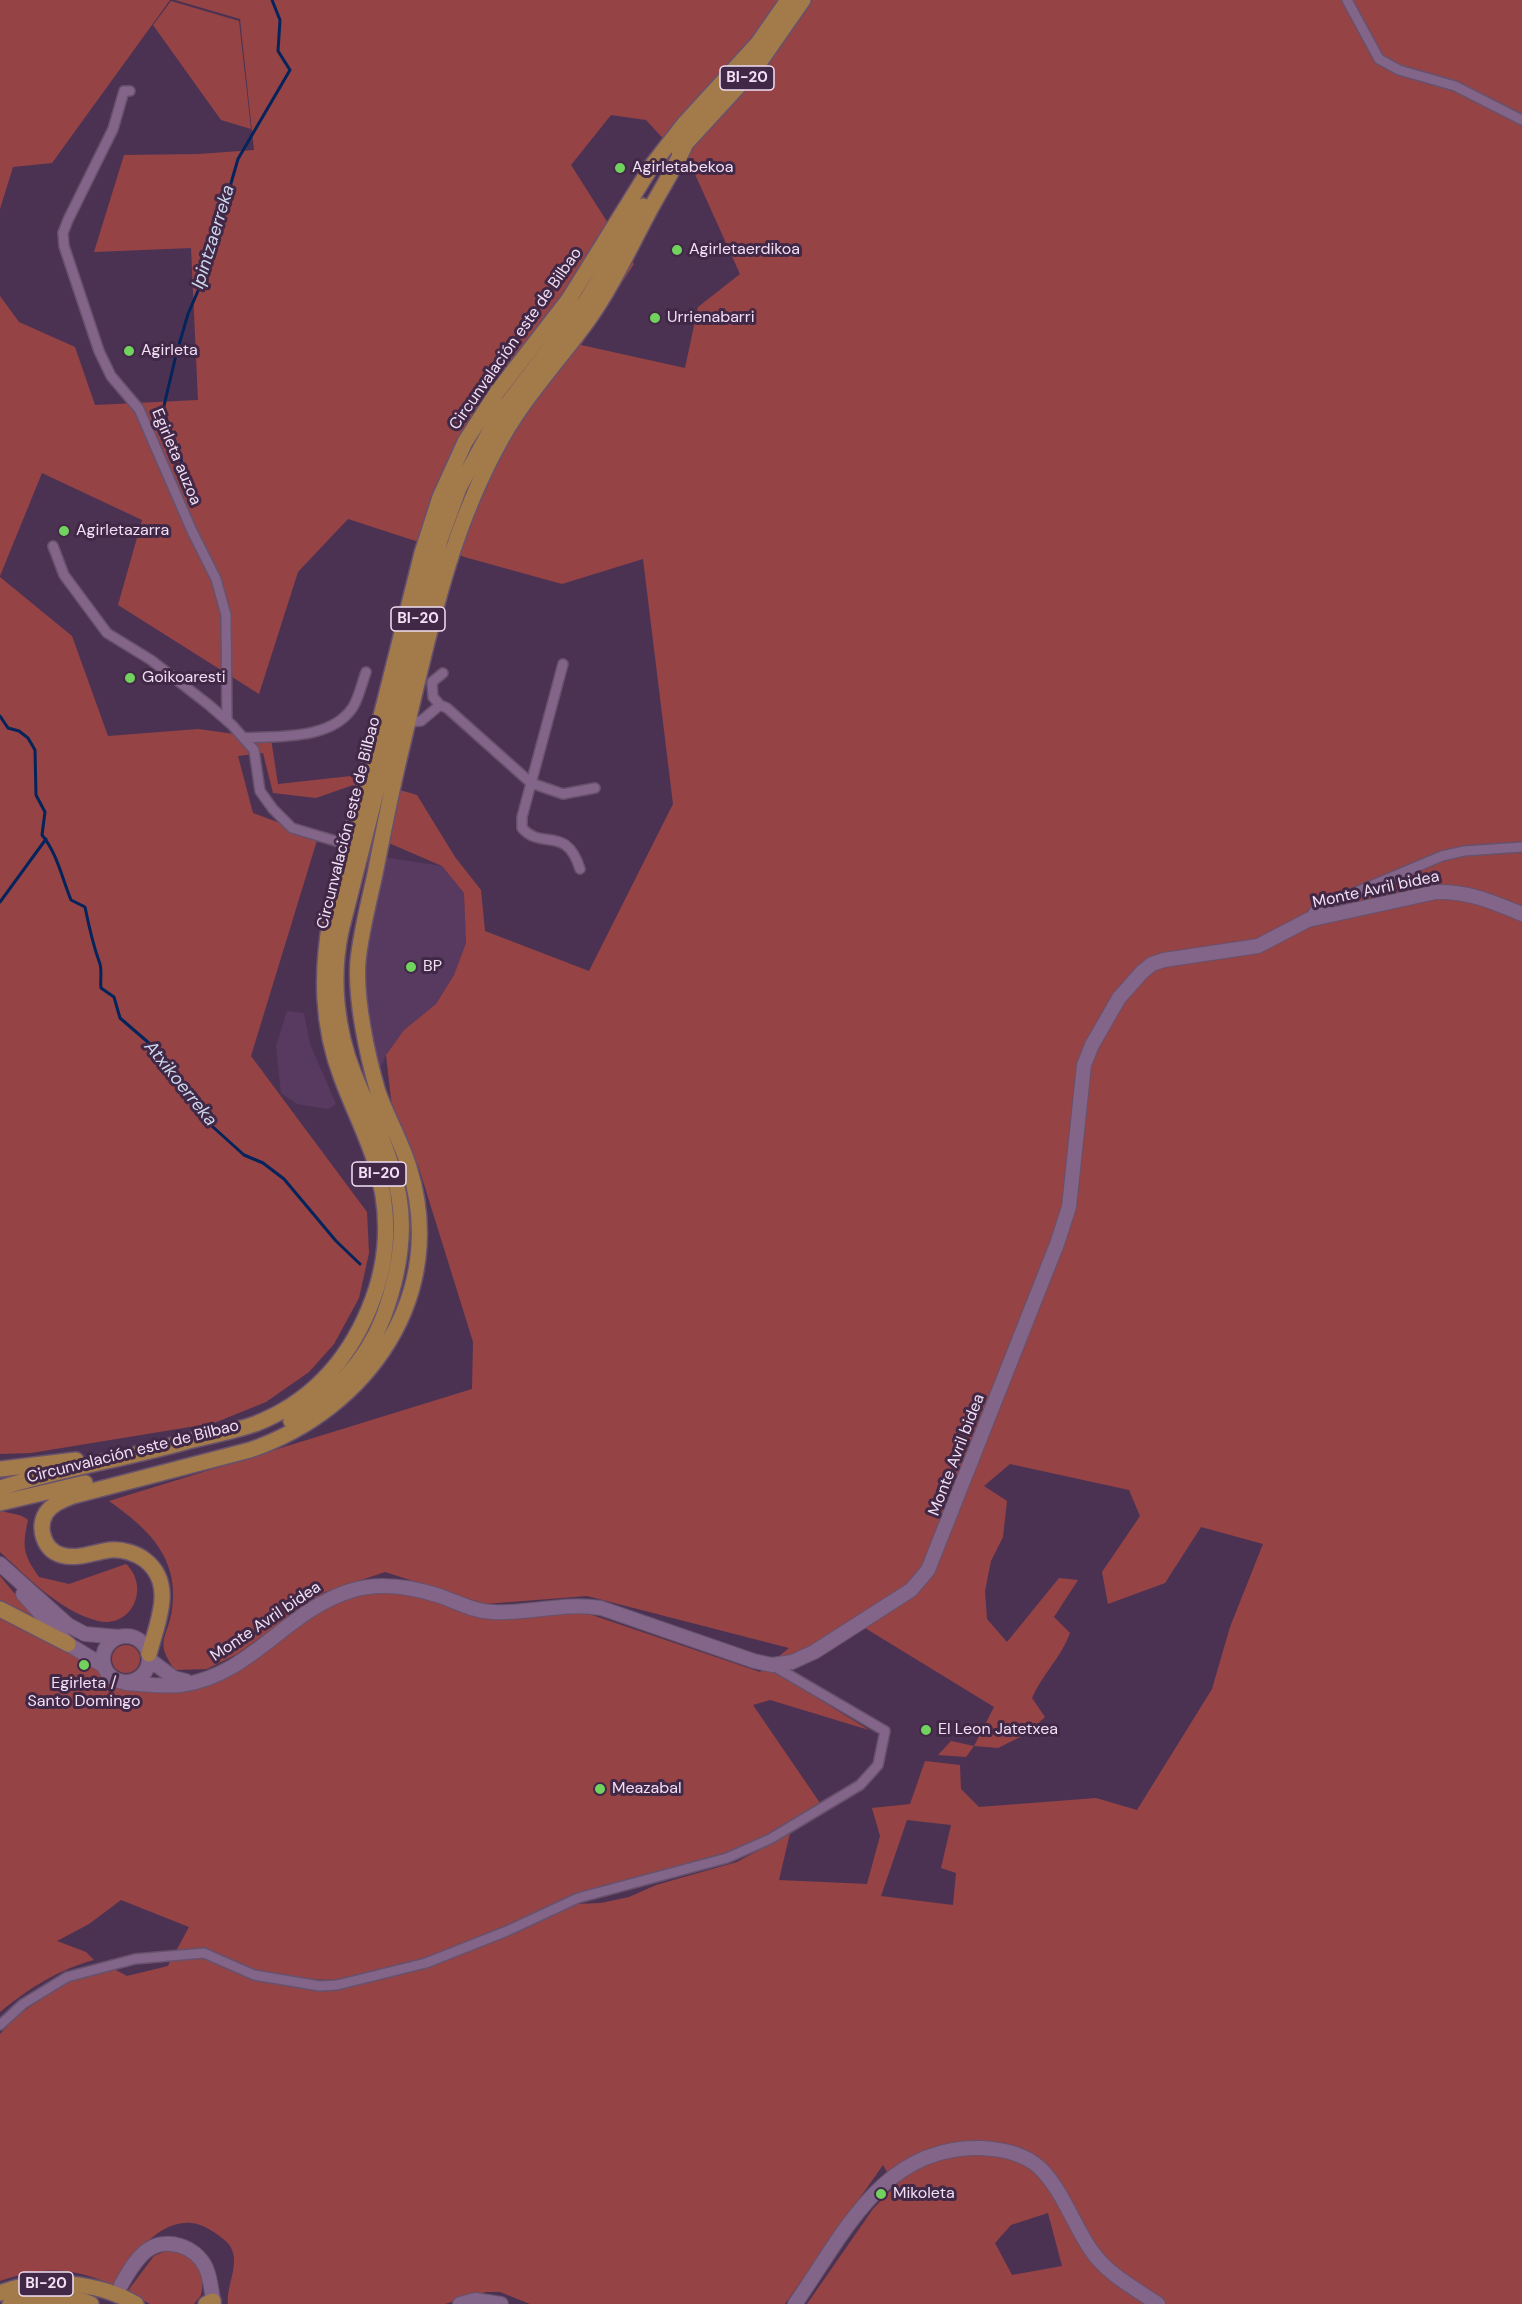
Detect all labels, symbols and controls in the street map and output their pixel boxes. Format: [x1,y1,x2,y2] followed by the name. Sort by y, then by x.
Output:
[720,66,774,90] road number: BI-20
[632,158,733,178] place label: Agirletabekoa
[613,161,627,175] marker: Agirletabekoa
[188,182,240,292] water label: Ipintzaerreka
[689,240,800,260] place label: Agirletaerdikoa
[670,243,684,257] marker: Agirletaerdikoa
[446,244,586,434] street label: Circunvalación este de Bilbao
[667,308,755,328] place label: Urrienabarri
[648,311,662,325] marker: Urrienabarri
[141,341,198,361] place label: Agirleta
[122,344,136,358] marker: Agirleta
[147,406,205,508] street label: Egirleta auzoa
[76,521,169,541] place label: Agirletazarra
[57,524,71,538] marker: Agirletazarra
[391,607,445,631] road number: BI-20
[142,668,226,688] place label: Goikoaresti
[123,671,137,685] marker: Goikoaresti
[313,715,385,931] street label: Circunvalación este de Bilbao
[1311,867,1441,913] street label: Monte Avril bidea
[423,957,442,977] place label: BP
[404,960,418,974] marker: BP
[139,1037,221,1131] water label: Atxikoerreka
[352,1162,406,1186] road number: BI-20
[925,1391,989,1519] street label: Monte Avril bidea
[25,1416,241,1488] street label: Circunvalación este de Bilbao
[207,1578,325,1666] street label: Monte Avril bidea
[77,1658,91,1672] marker: Egirleta / Santo Domingo
[28,1674,140,1712] place label: Egirleta / Santo Domingo
[938,1720,1058,1740] place label: El Leon Jatetxea
[919,1723,933,1737] marker: El Leon Jatetxea
[612,1779,682,1799] place label: Meazabal
[593,1782,607,1796] marker: Meazabal
[893,2184,955,2204] place label: Mikoleta
[874,2187,888,2201] marker: Mikoleta
[19,2272,73,2296] road number: BI-20

